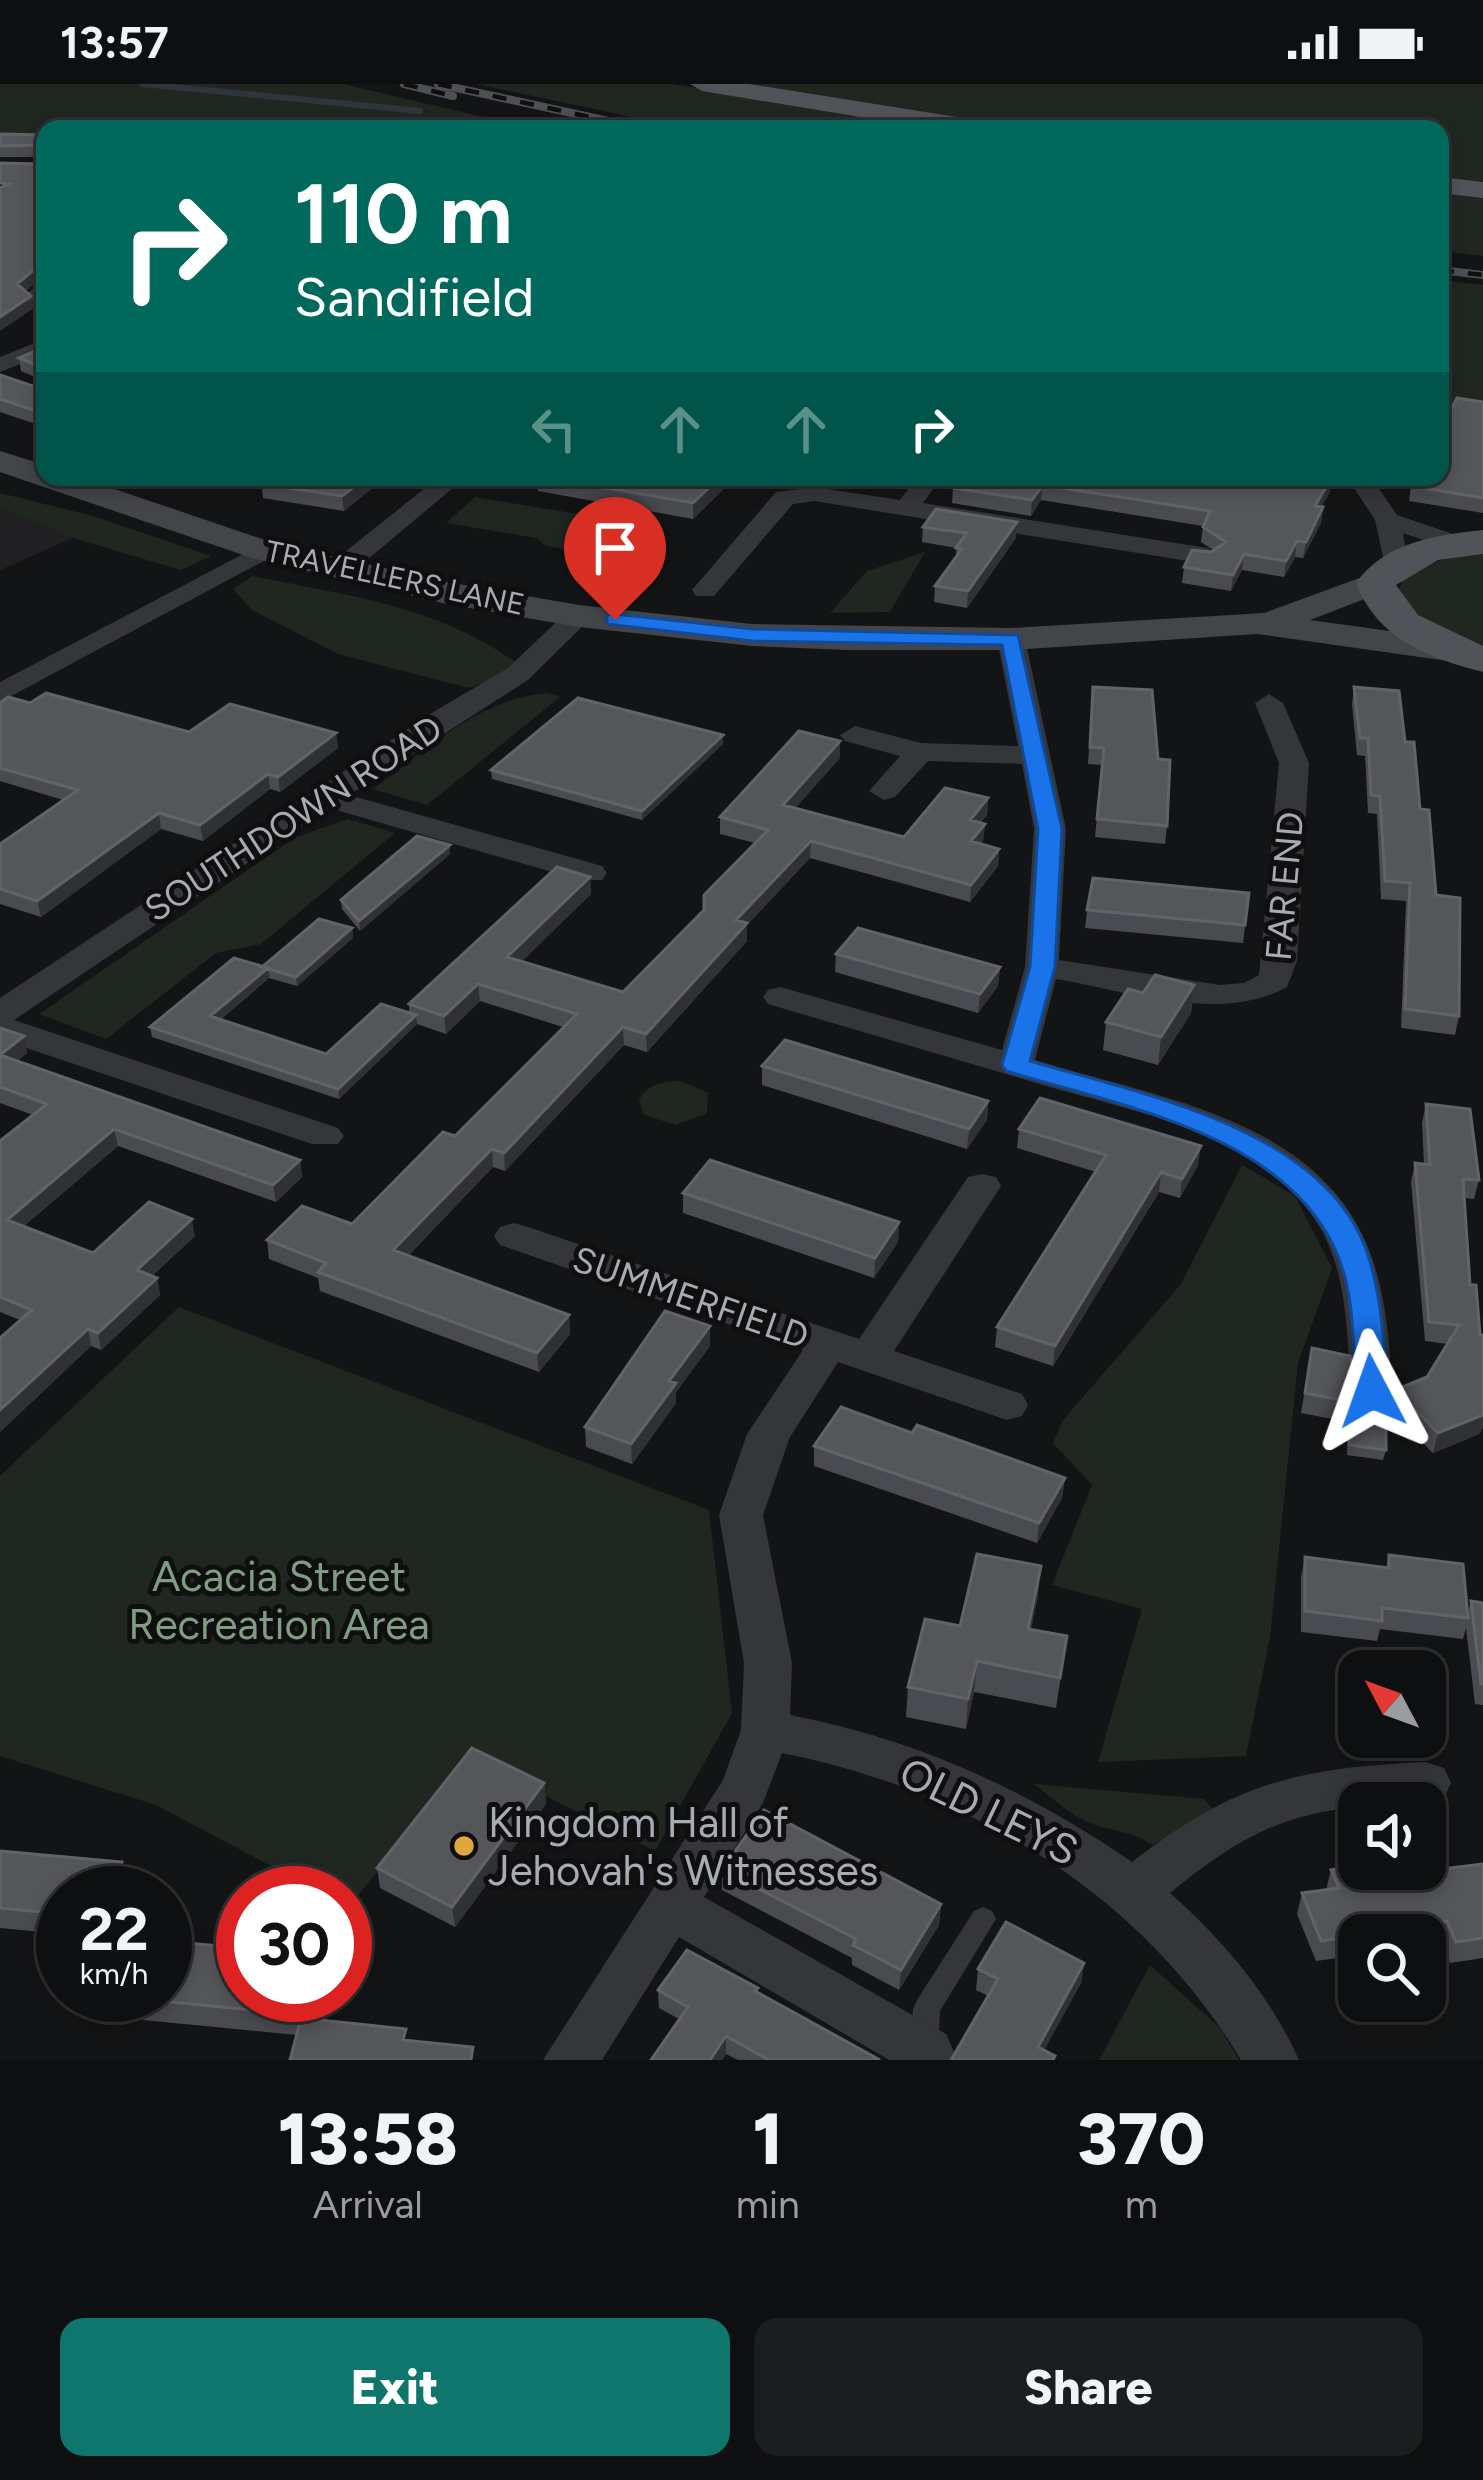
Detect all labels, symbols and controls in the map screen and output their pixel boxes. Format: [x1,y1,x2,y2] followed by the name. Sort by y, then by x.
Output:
[60,15,169,69] text: 13:57
[294,163,513,264] text: 110 m
[96,168,252,324] icon: right
[294,265,534,330] text: Sandifield
[521,396,587,462] icon: left
[647,396,713,462] icon: ahead
[773,396,839,462] icon: ahead
[899,396,965,462] icon: right
[564,497,666,620] pin
[582,515,648,581] icon: arrive
[262,532,528,623] street label: TRAVELLERS LANE
[137,706,450,931] street label: SOUTHDOWN ROAD
[1257,810,1312,962] street label: FAR END
[567,1237,814,1358] street label: SUMMERFIELD
[1309,1328,1435,1454] position arrow
[128,1551,430,1650] park label: Acacia Street Recreation Area
[1338,1650,1446,1758] north arrow
[1338,1650,1446,2022] map controls
[892,1747,1086,1876] street label: OLD LEYS
[1338,1782,1446,1890] button: sound
[488,1797,878,1896] place label: Kingdom Hall of Jehovah's Witnesses
[451,1833,477,1859] marker: Kingdom Hall of Jehovah's Witnesses
[216,1866,372,2022] speed limit sign: 30
[79,1893,149,1965] text: 22
[1338,1914,1446,2022] button: search
[80,1955,148,1992] text: km/h
[278,2096,458,2182] text: 13:58
[752,2096,783,2182] text: 1
[1077,2096,1205,2182] text: 370
[313,2181,423,2228] text: Arrival
[736,2181,800,2228] text: min
[1125,2181,1158,2228] text: m
[60,2318,730,2456] button: Exit
[754,2318,1423,2456] button: Share

